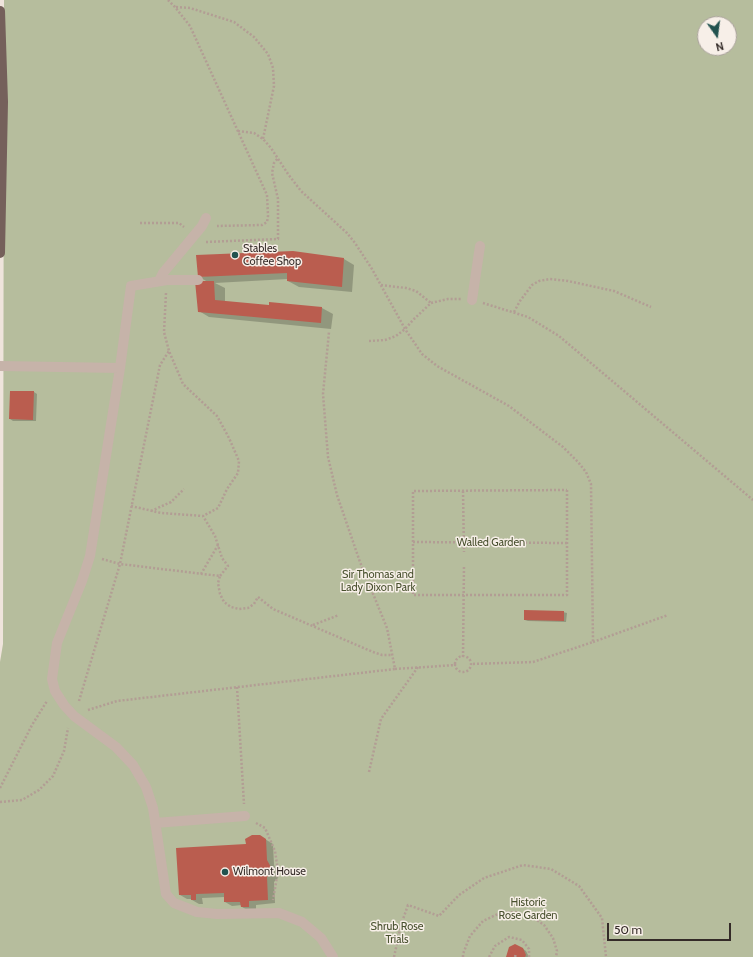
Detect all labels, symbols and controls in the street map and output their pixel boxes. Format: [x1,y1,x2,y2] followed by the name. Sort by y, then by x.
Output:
[697,16,737,56] north arrow
[714,39,725,54] text: N
[243,242,301,268] place label: Stables Coffee Shop
[230,250,240,260] marker: Stables Coffee Shop
[457,536,525,550] park label: Walled Garden
[341,568,415,594] park label: Sir Thomas and Lady Dixon Park
[233,865,306,879] place label: Wilmont House
[220,867,230,877] marker: Wilmont House
[498,896,558,922] park label: Historic Rose Garden
[609,915,733,941] scale bar
[371,920,423,946] park label: Shrub Rose Trials
[614,922,642,937] text: 50 m

